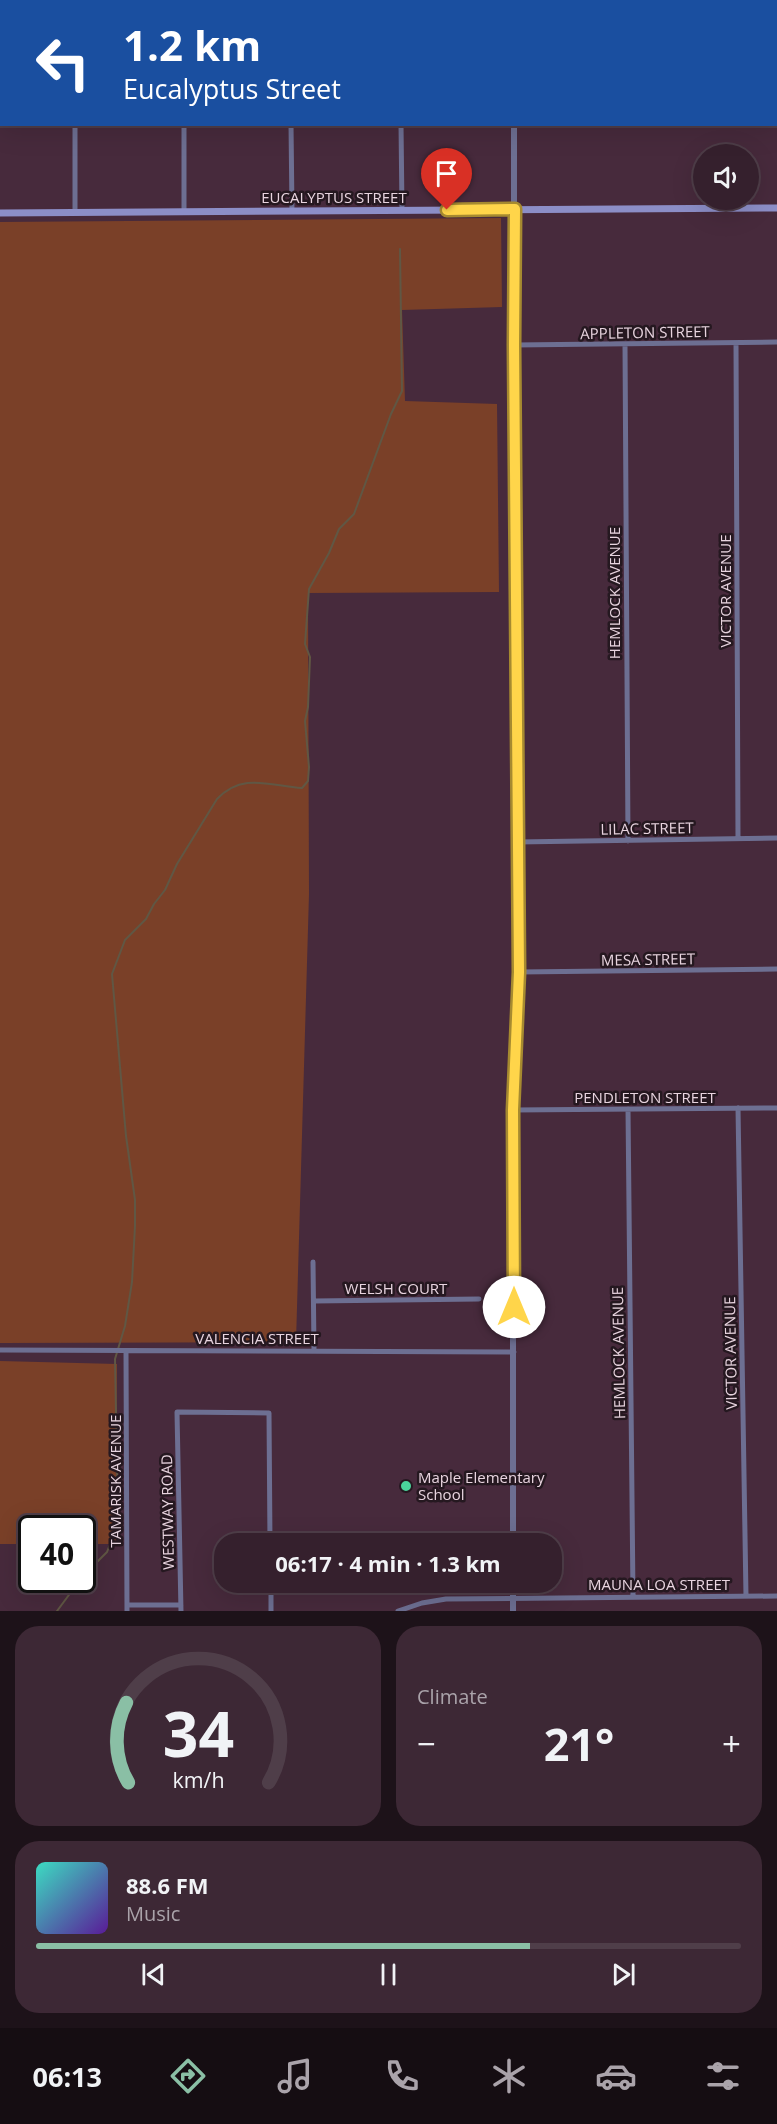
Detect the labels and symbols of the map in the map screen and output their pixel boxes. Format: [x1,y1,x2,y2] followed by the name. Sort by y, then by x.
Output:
[421,148,472,210] pin
[261,187,407,207] street label: EUCALYPTUS STREET
[580,321,711,343] street label: APPLETON STREET
[604,527,624,659] street label: HEMLOCK AVENUE
[715,535,735,648] street label: VICTOR AVENUE
[600,817,695,839] street label: LILAC STREET
[601,948,696,970] street label: MESA STREET
[574,1087,716,1107] street label: PENDLETON STREET
[482,1275,546,1339] position arrow
[345,1278,448,1298] street label: WELSH COURT
[607,1287,629,1419] street label: HEMLOCK AVENUE
[719,1296,741,1410] street label: VICTOR AVENUE
[195,1328,320,1348] street label: VALENCIA STREET
[105,1415,125,1547] street label: TAMARISK AVENUE
[156,1454,178,1570] street label: WESTWAY ROAD
[418,1467,545,1504] place label: Maple Elementary School
[399,1479,413,1493] marker: Maple Elementary School
[18,1515,96,1593] speed limit sign: 40
[588,1574,731,1594] street label: MAUNA LOA STREET

